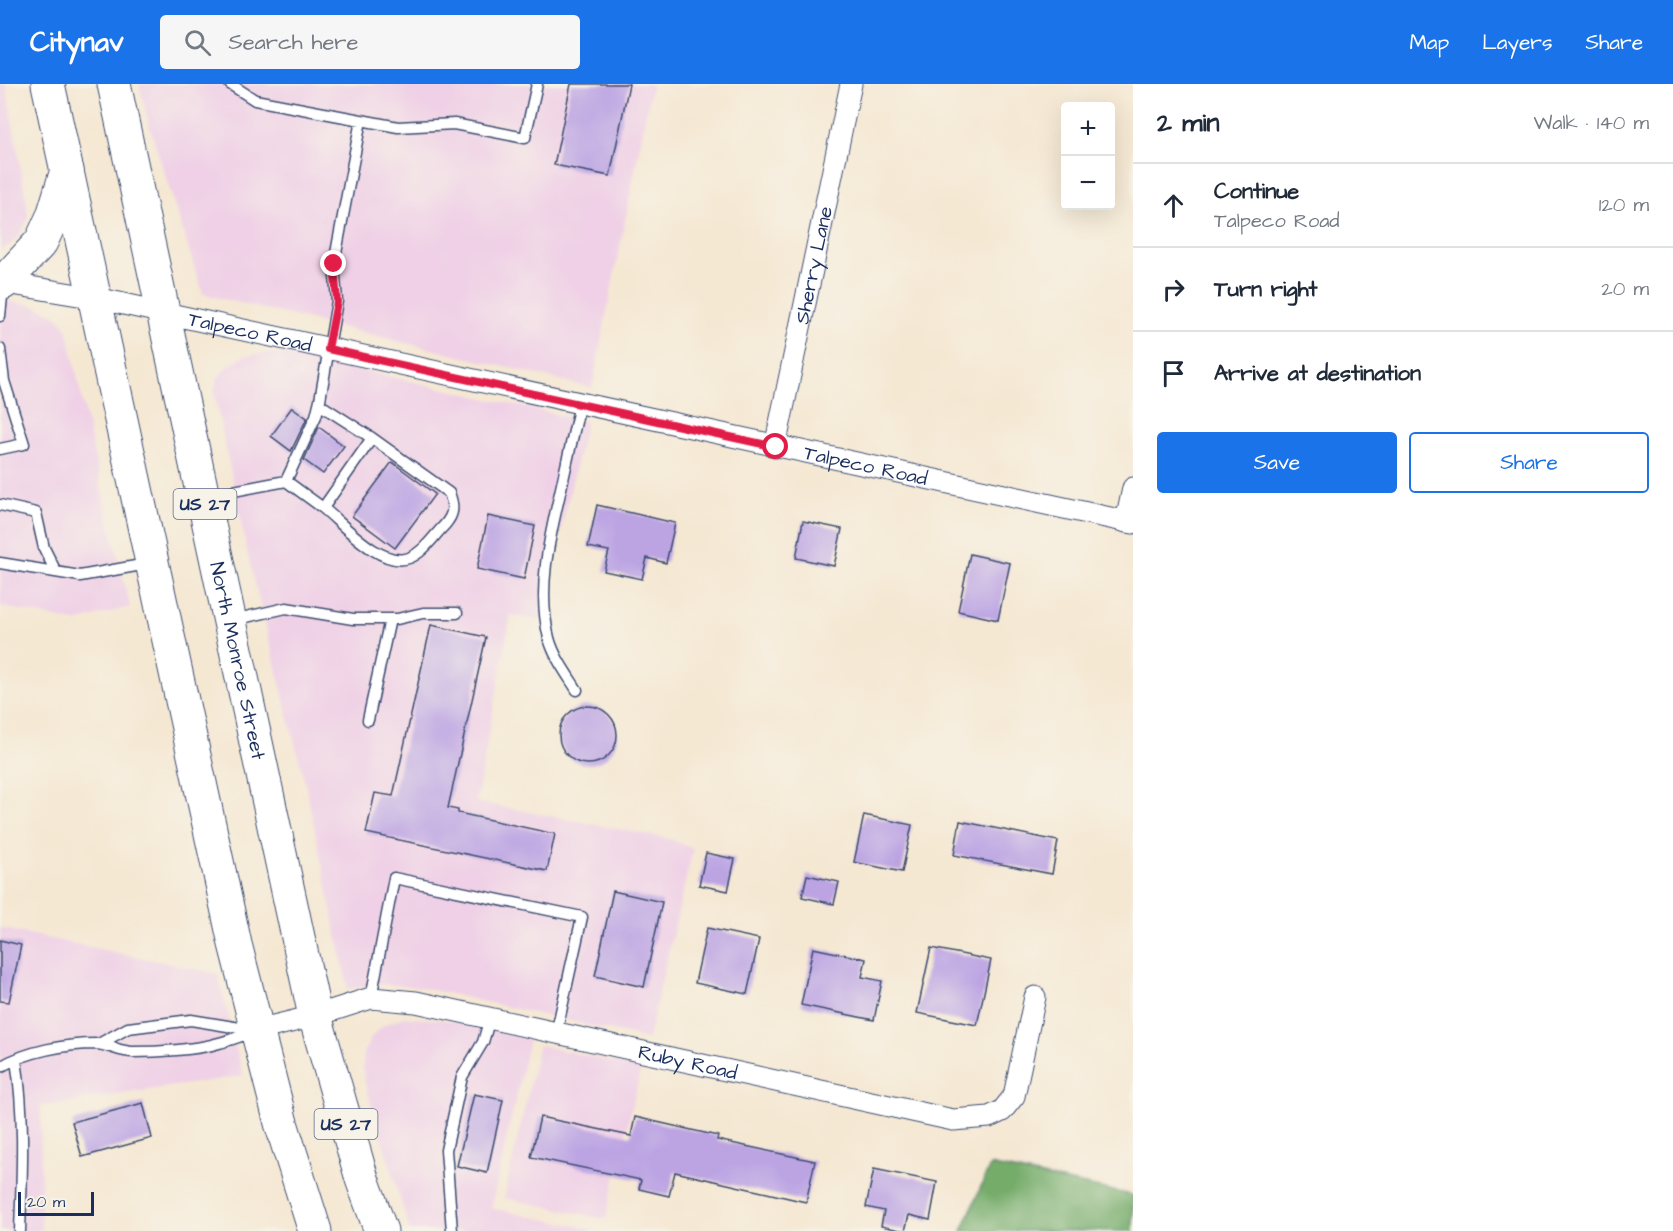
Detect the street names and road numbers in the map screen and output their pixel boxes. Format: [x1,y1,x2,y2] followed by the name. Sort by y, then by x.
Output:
[788,204,840,327] street label: Sherry Lane
[186,305,314,359] street label: Talpeco Road
[801,439,930,493] street label: Talpeco Road
[174,489,236,519] road number: US 27
[202,559,272,762] street label: North Monroe Street
[635,1038,740,1087] street label: Ruby Road
[314,1109,378,1139] road number: US 27

